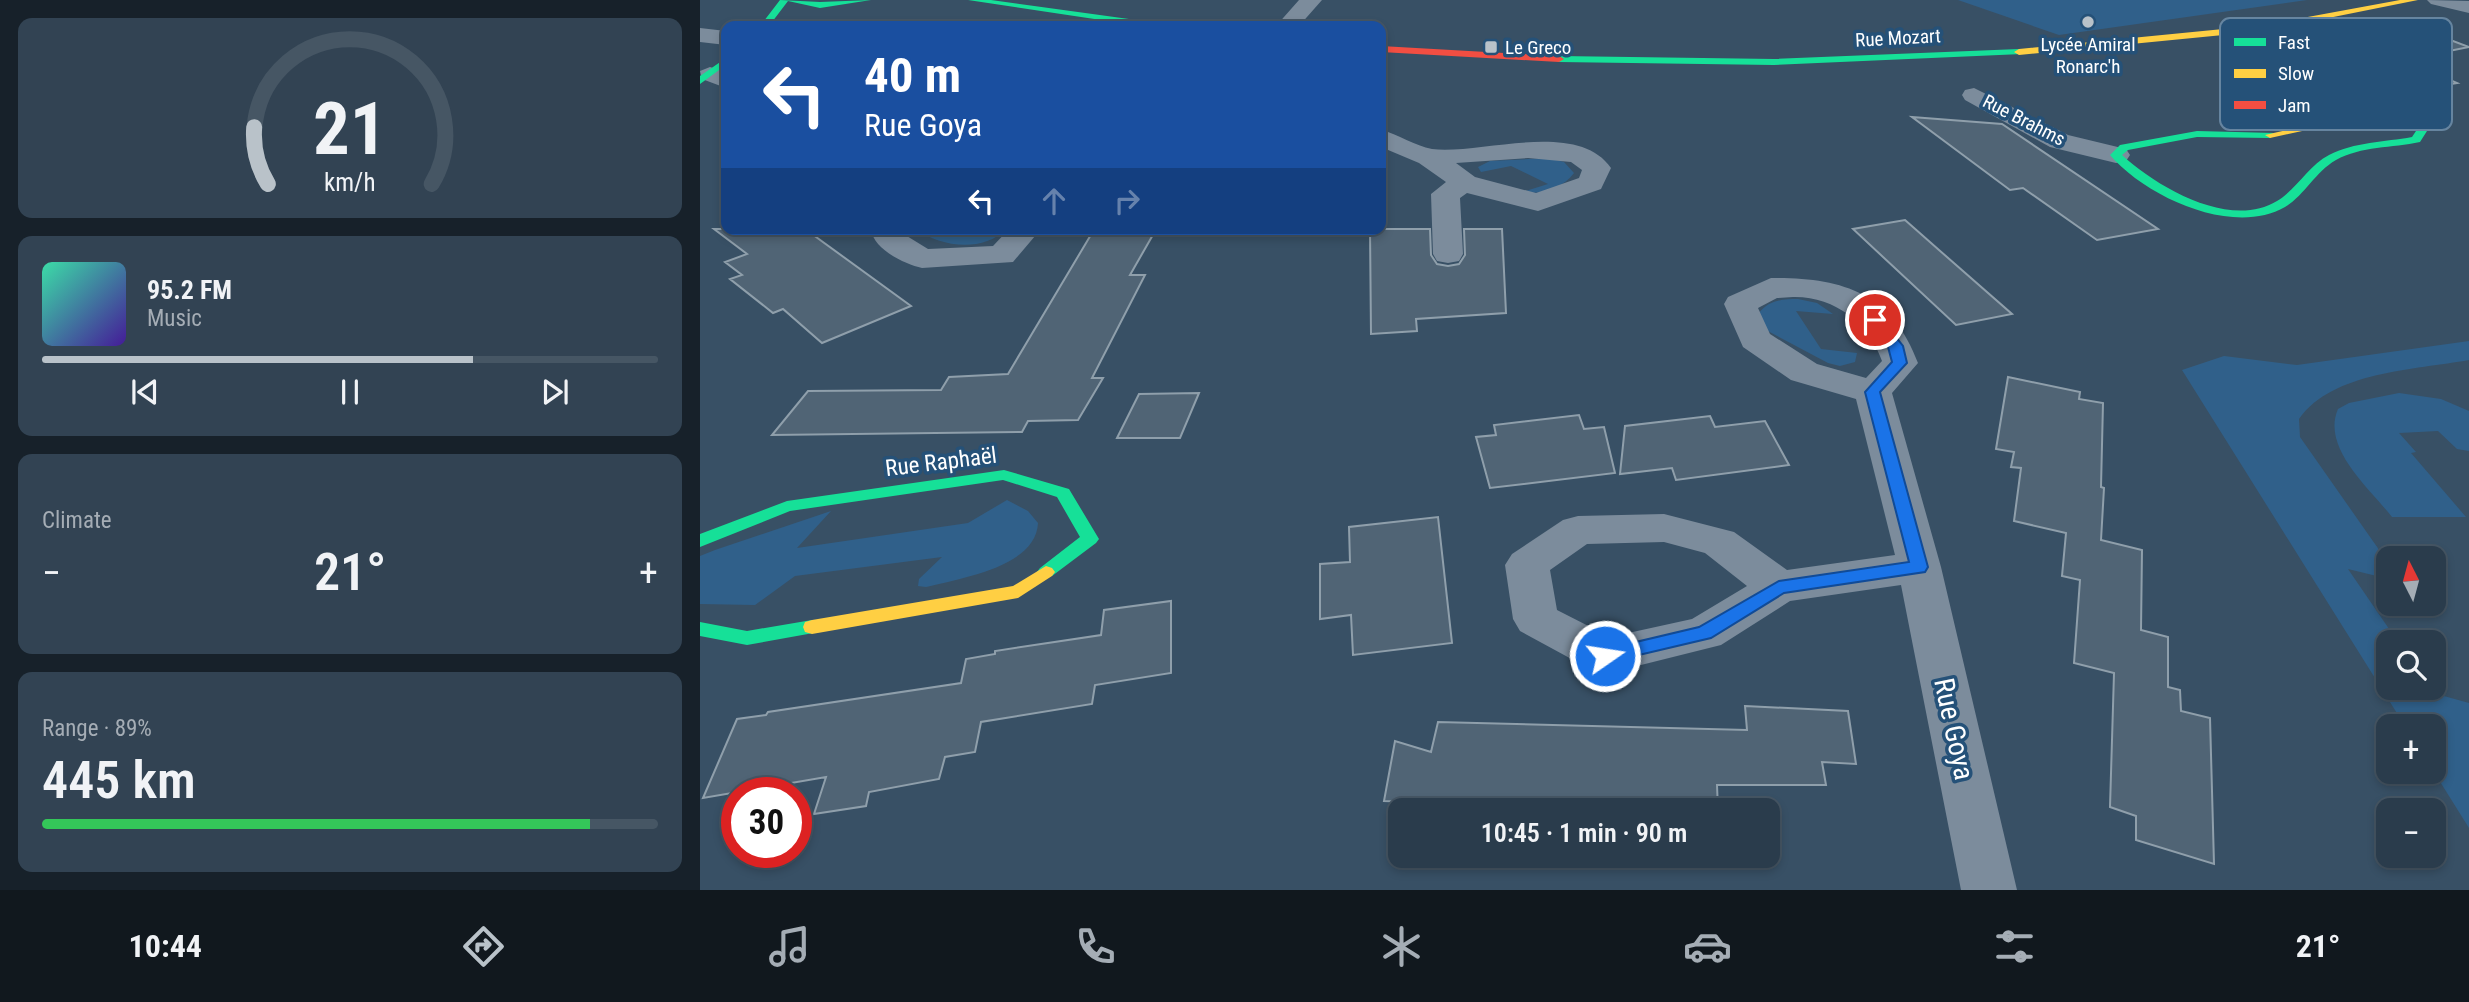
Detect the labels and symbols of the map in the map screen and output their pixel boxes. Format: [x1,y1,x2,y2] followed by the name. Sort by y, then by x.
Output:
[2080,14,2096,30] marker: Lycée Amiral Ronarc'h
[2220,18,2452,130] legend
[1855,24,1941,52] street label: Rue Mozart
[2278,31,2310,54] text: Fast
[2040,33,2136,78] place label: Lycée Amiral Ronarc'h
[1505,36,1571,59] place label: Le Greco
[1483,39,1499,55] marker: Le Greco
[2278,62,2314,85] text: Slow
[1979,89,2069,151] street label: Rue Brahms
[2278,94,2311,117] text: Jam
[1845,290,1905,350] pin
[884,442,998,482] street label: Rue Raphaël
[2376,546,2446,616] north arrow
[1568,619,1642,693] position arrow
[1927,675,1981,783] street label: Rue Goya
[721,777,812,868] speed limit sign: 30

